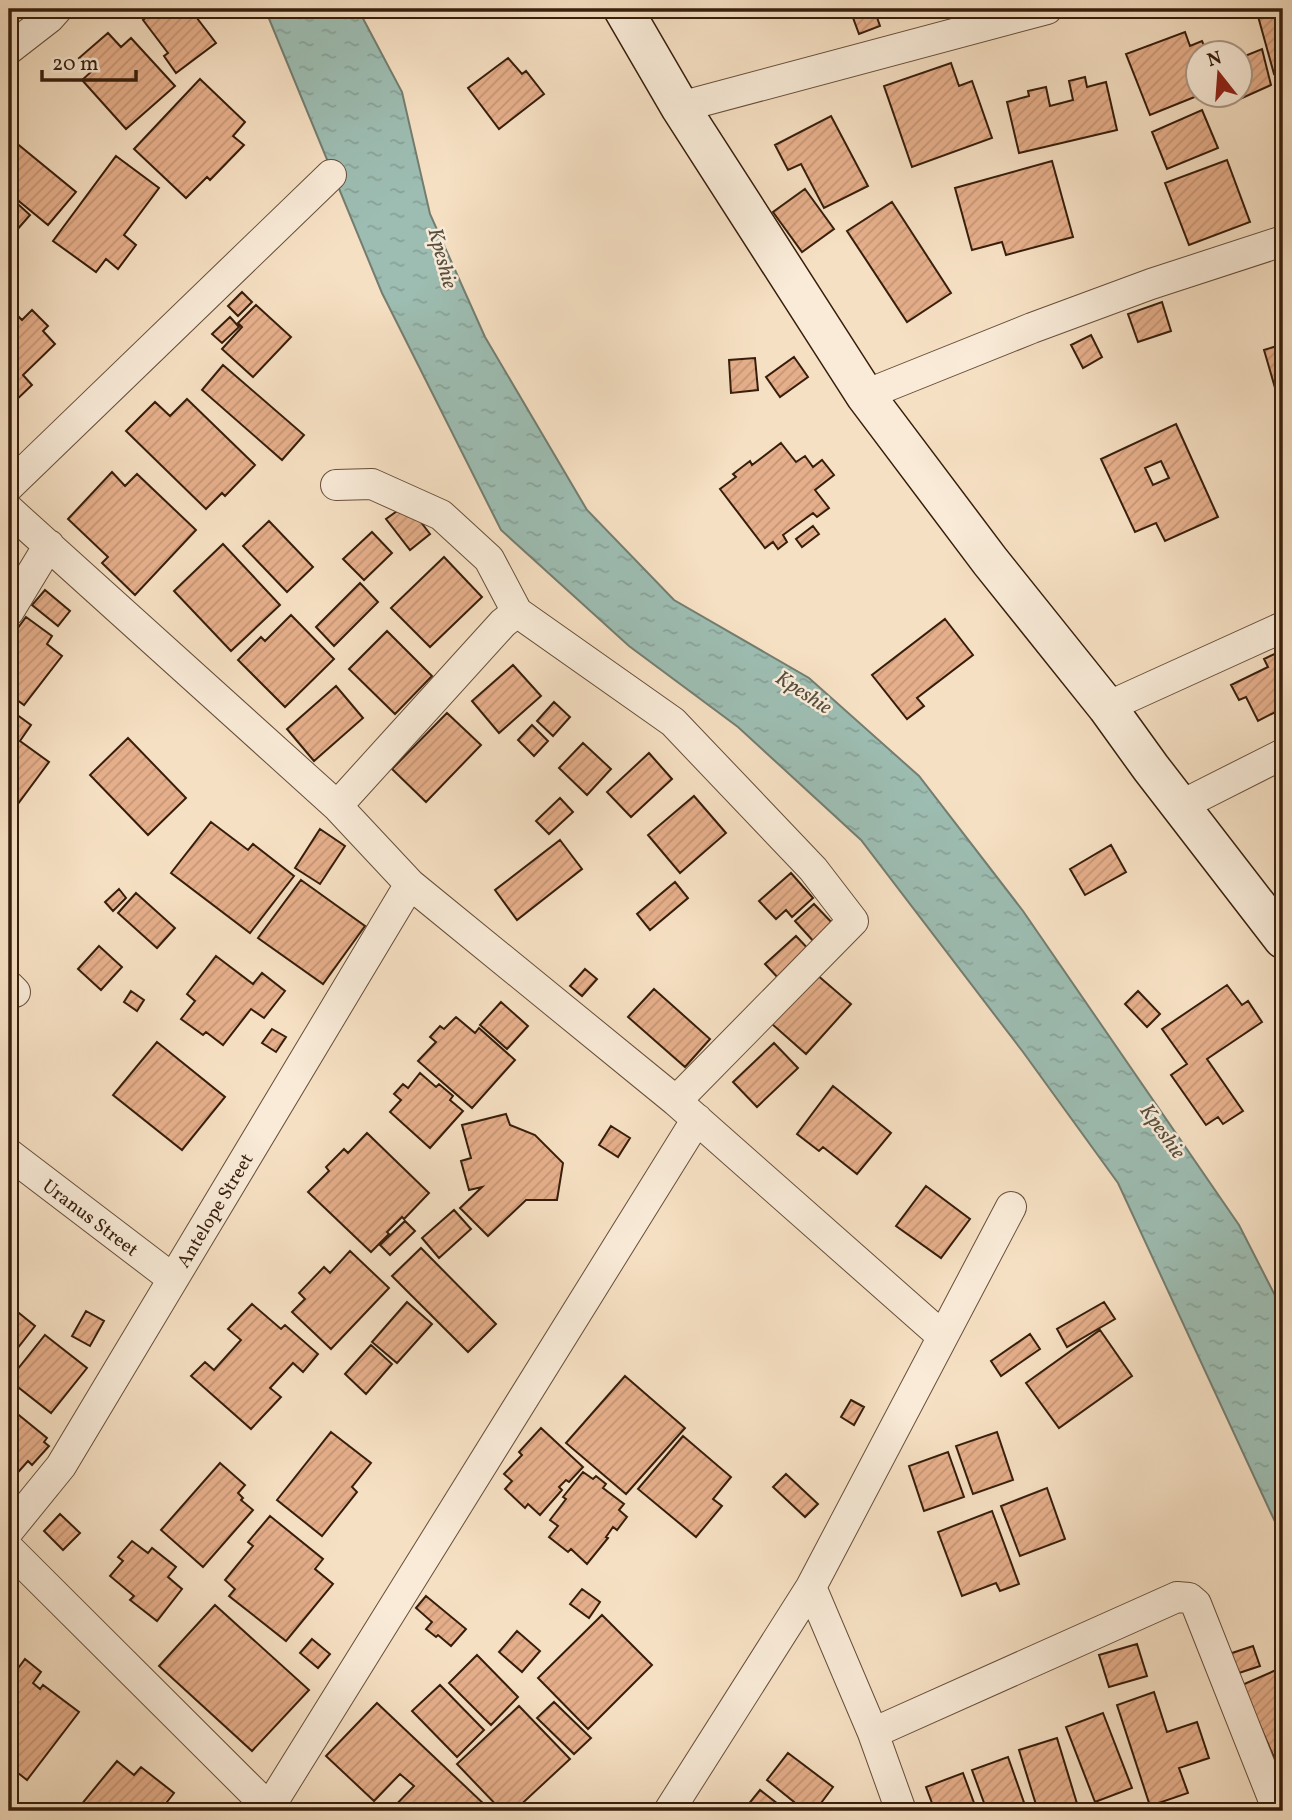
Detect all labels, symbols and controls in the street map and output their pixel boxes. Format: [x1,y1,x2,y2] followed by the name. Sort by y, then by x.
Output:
[42,38,136,82] scale bar
[1184,38,1254,108] north arrow
[1204,45,1225,74] text: N
[52,50,98,79] text: 20 m
[420,225,464,292] water label: Kpeshie
[769,664,837,722] water label: Kpeshie
[1132,1098,1192,1166] water label: Kpeshie
[171,1149,260,1273] street label: Antelope Street
[36,1174,143,1263] street label: Uranus Street

